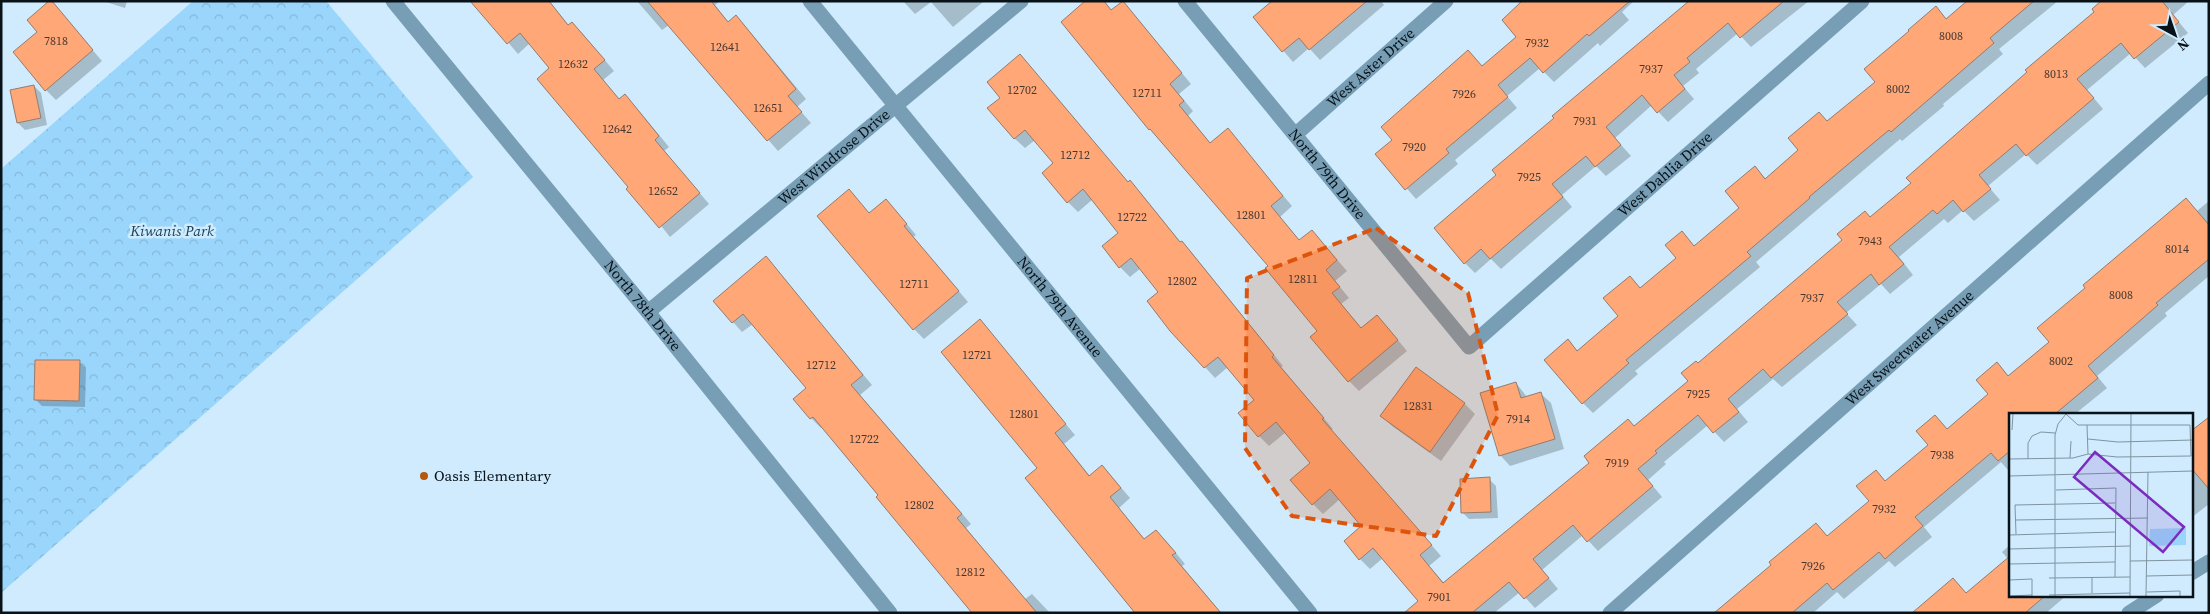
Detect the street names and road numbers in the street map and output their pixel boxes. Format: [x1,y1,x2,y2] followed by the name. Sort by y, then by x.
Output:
[1322,22,1419,112] street label: West Aster Drive
[773,104,894,210] street label: West Windrose Drive
[1284,124,1371,224] street label: North 79th Drive
[1613,126,1717,221] street label: West Dahlia Drive
[1013,252,1108,362] street label: North 79th Avenue
[600,255,687,356] street label: North 78th Drive
[1840,285,1978,410] street label: West Sweetwater Avenue

